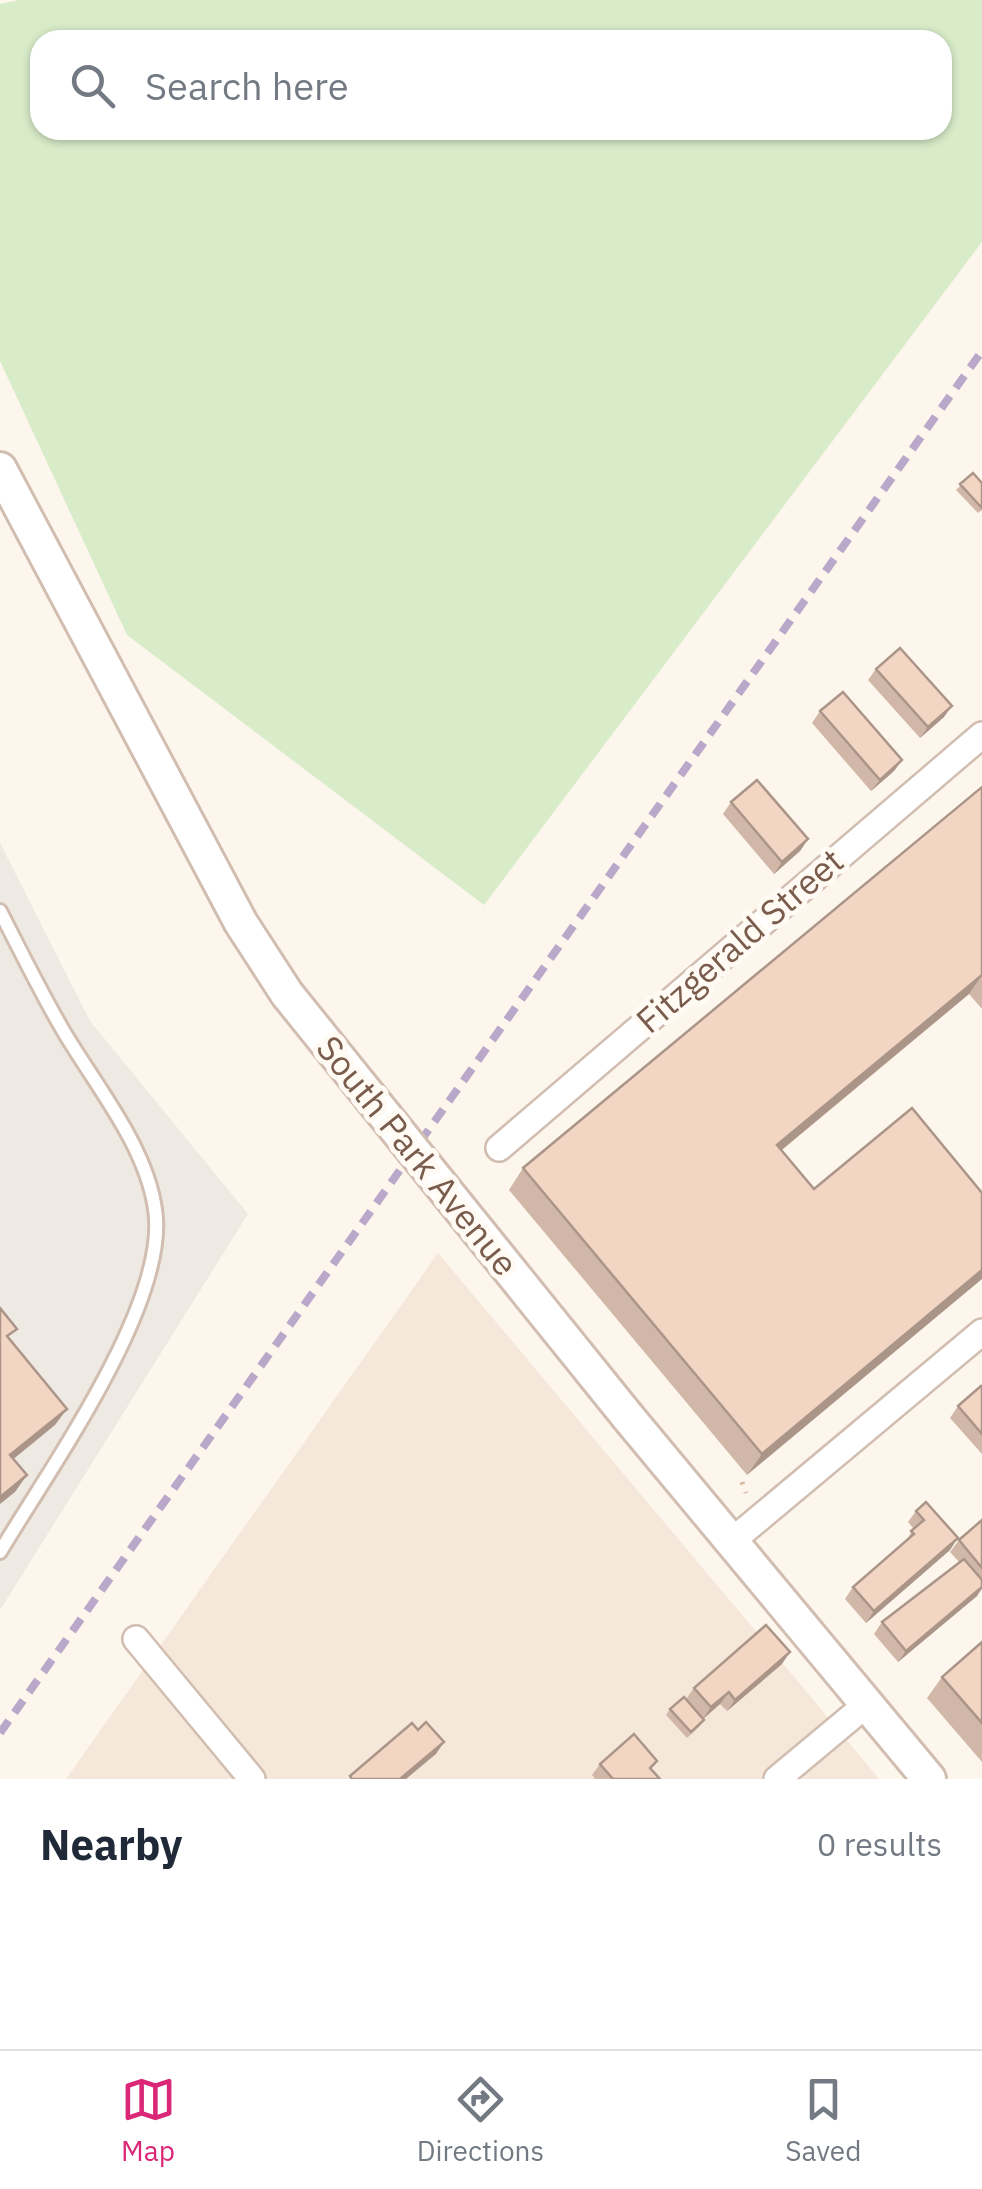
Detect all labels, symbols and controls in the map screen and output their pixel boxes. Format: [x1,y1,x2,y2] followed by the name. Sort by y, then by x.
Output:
[30,30,952,140] search box
[65,58,120,113] icon: search
[145,61,349,110] text: Search here
[626,838,852,1043] street label: Fitzgerald Street
[307,1026,529,1285] street label: South Park Avenue
[40,1817,182,1872] text: Nearby
[817,1823,942,1865] text: 0 results
[121,2072,176,2169] tab: Map
[417,2072,544,2169] tab: Directions
[785,2072,861,2169] tab: Saved

